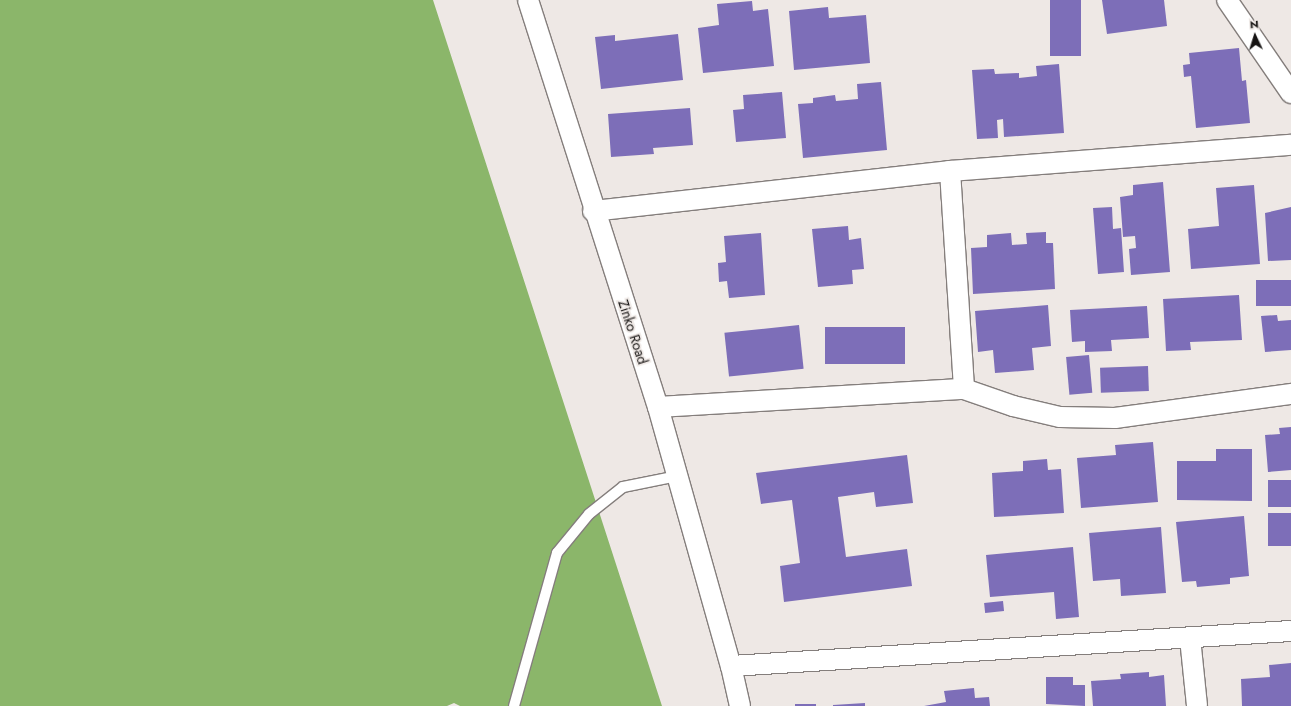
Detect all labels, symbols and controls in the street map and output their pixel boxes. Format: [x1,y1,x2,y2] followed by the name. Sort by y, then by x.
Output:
[1235,16,1275,56] north arrow
[1249,16,1259,32] text: N
[615,298,651,366] street label: Zinko Road

